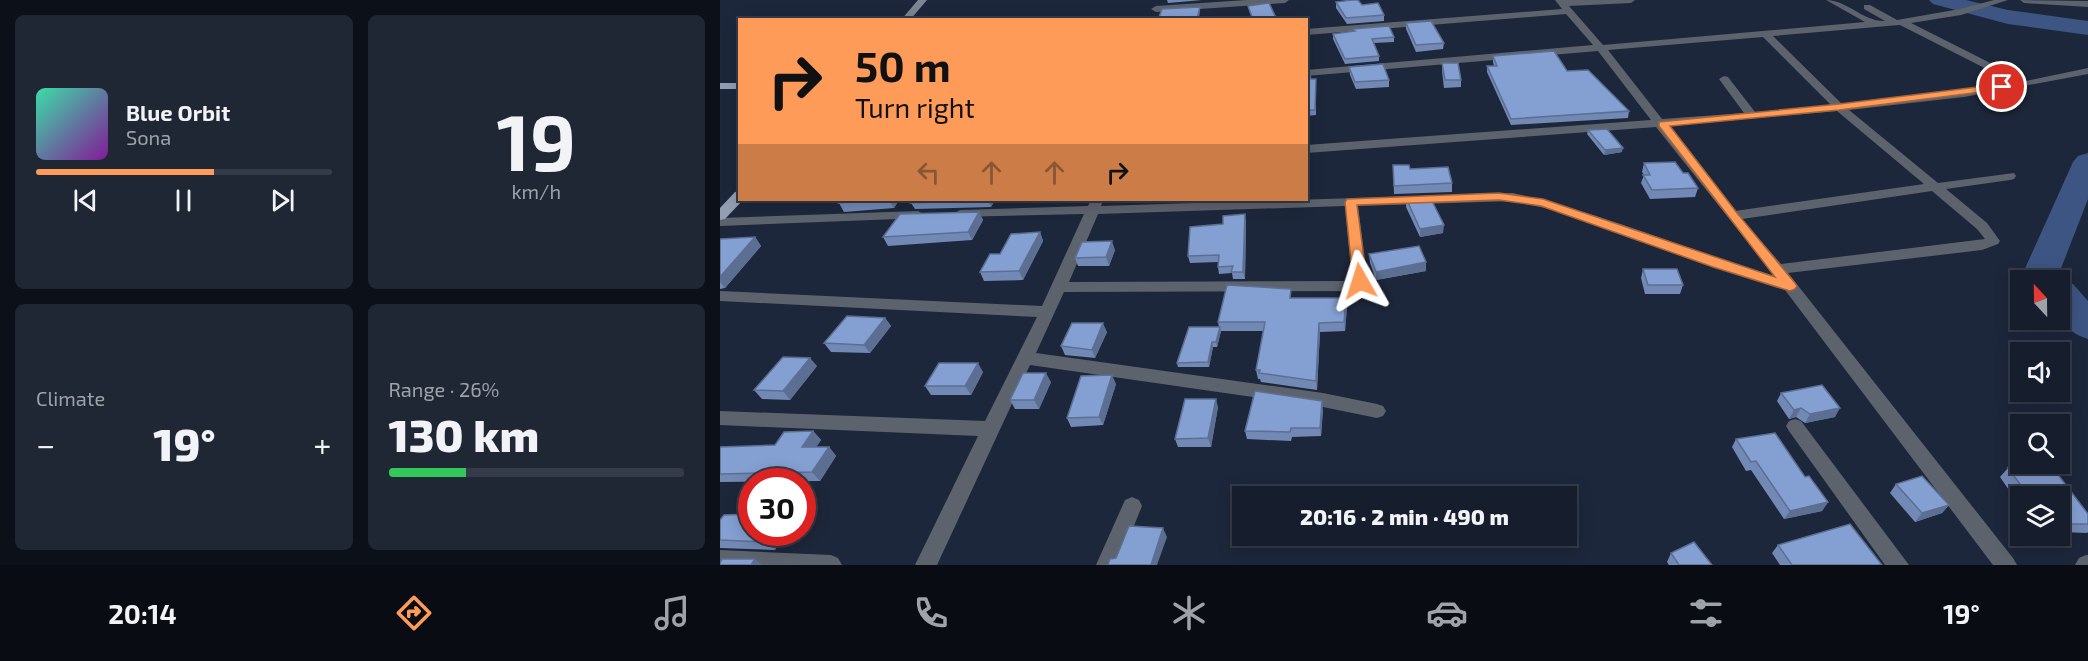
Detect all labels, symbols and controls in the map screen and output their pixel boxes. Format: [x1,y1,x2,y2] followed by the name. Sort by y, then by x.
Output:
[855,40,951,90] text: 50 m
[756,42,834,120] icon: right
[1976,61,2027,112] pin
[1985,70,2018,103] icon: arrive
[855,91,975,123] text: Turn right
[496,93,576,187] text: 19
[126,99,230,125] text: Blue Orbit
[126,125,171,149] text: Sona
[912,156,945,189] icon: left
[975,156,1008,189] icon: ahead
[1038,156,1071,189] icon: ahead
[1101,156,1134,189] icon: right
[511,179,561,203] text: km/h
[69,184,102,217] icon: previous
[167,184,200,217] icon: pause
[266,184,299,217] icon: next
[1328,249,1392,313] position arrow
[2010,270,2070,330] north arrow
[2010,270,2070,546] map controls
[2010,342,2070,402] button: sound
[389,377,499,401] text: Range · 26%
[36,386,105,410] text: Climate
[389,407,539,461] text: 130 km
[2010,414,2070,474] button: search
[153,416,215,470] text: 19°
[36,424,55,464] text: −
[313,424,331,464] text: +
[738,468,816,546] speed limit sign: 30
[2010,486,2070,546] button: layers
[1300,503,1509,529] text: 20:16 · 2 min · 490 m
[393,592,435,634] icon: directions
[651,592,693,634] icon: music
[910,592,952,634] icon: phone
[1168,592,1210,634] icon: climate
[1426,592,1468,634] icon: car
[1685,592,1727,634] icon: filters
[108,597,177,629] text: 20:14
[1943,597,1980,629] text: 19°

